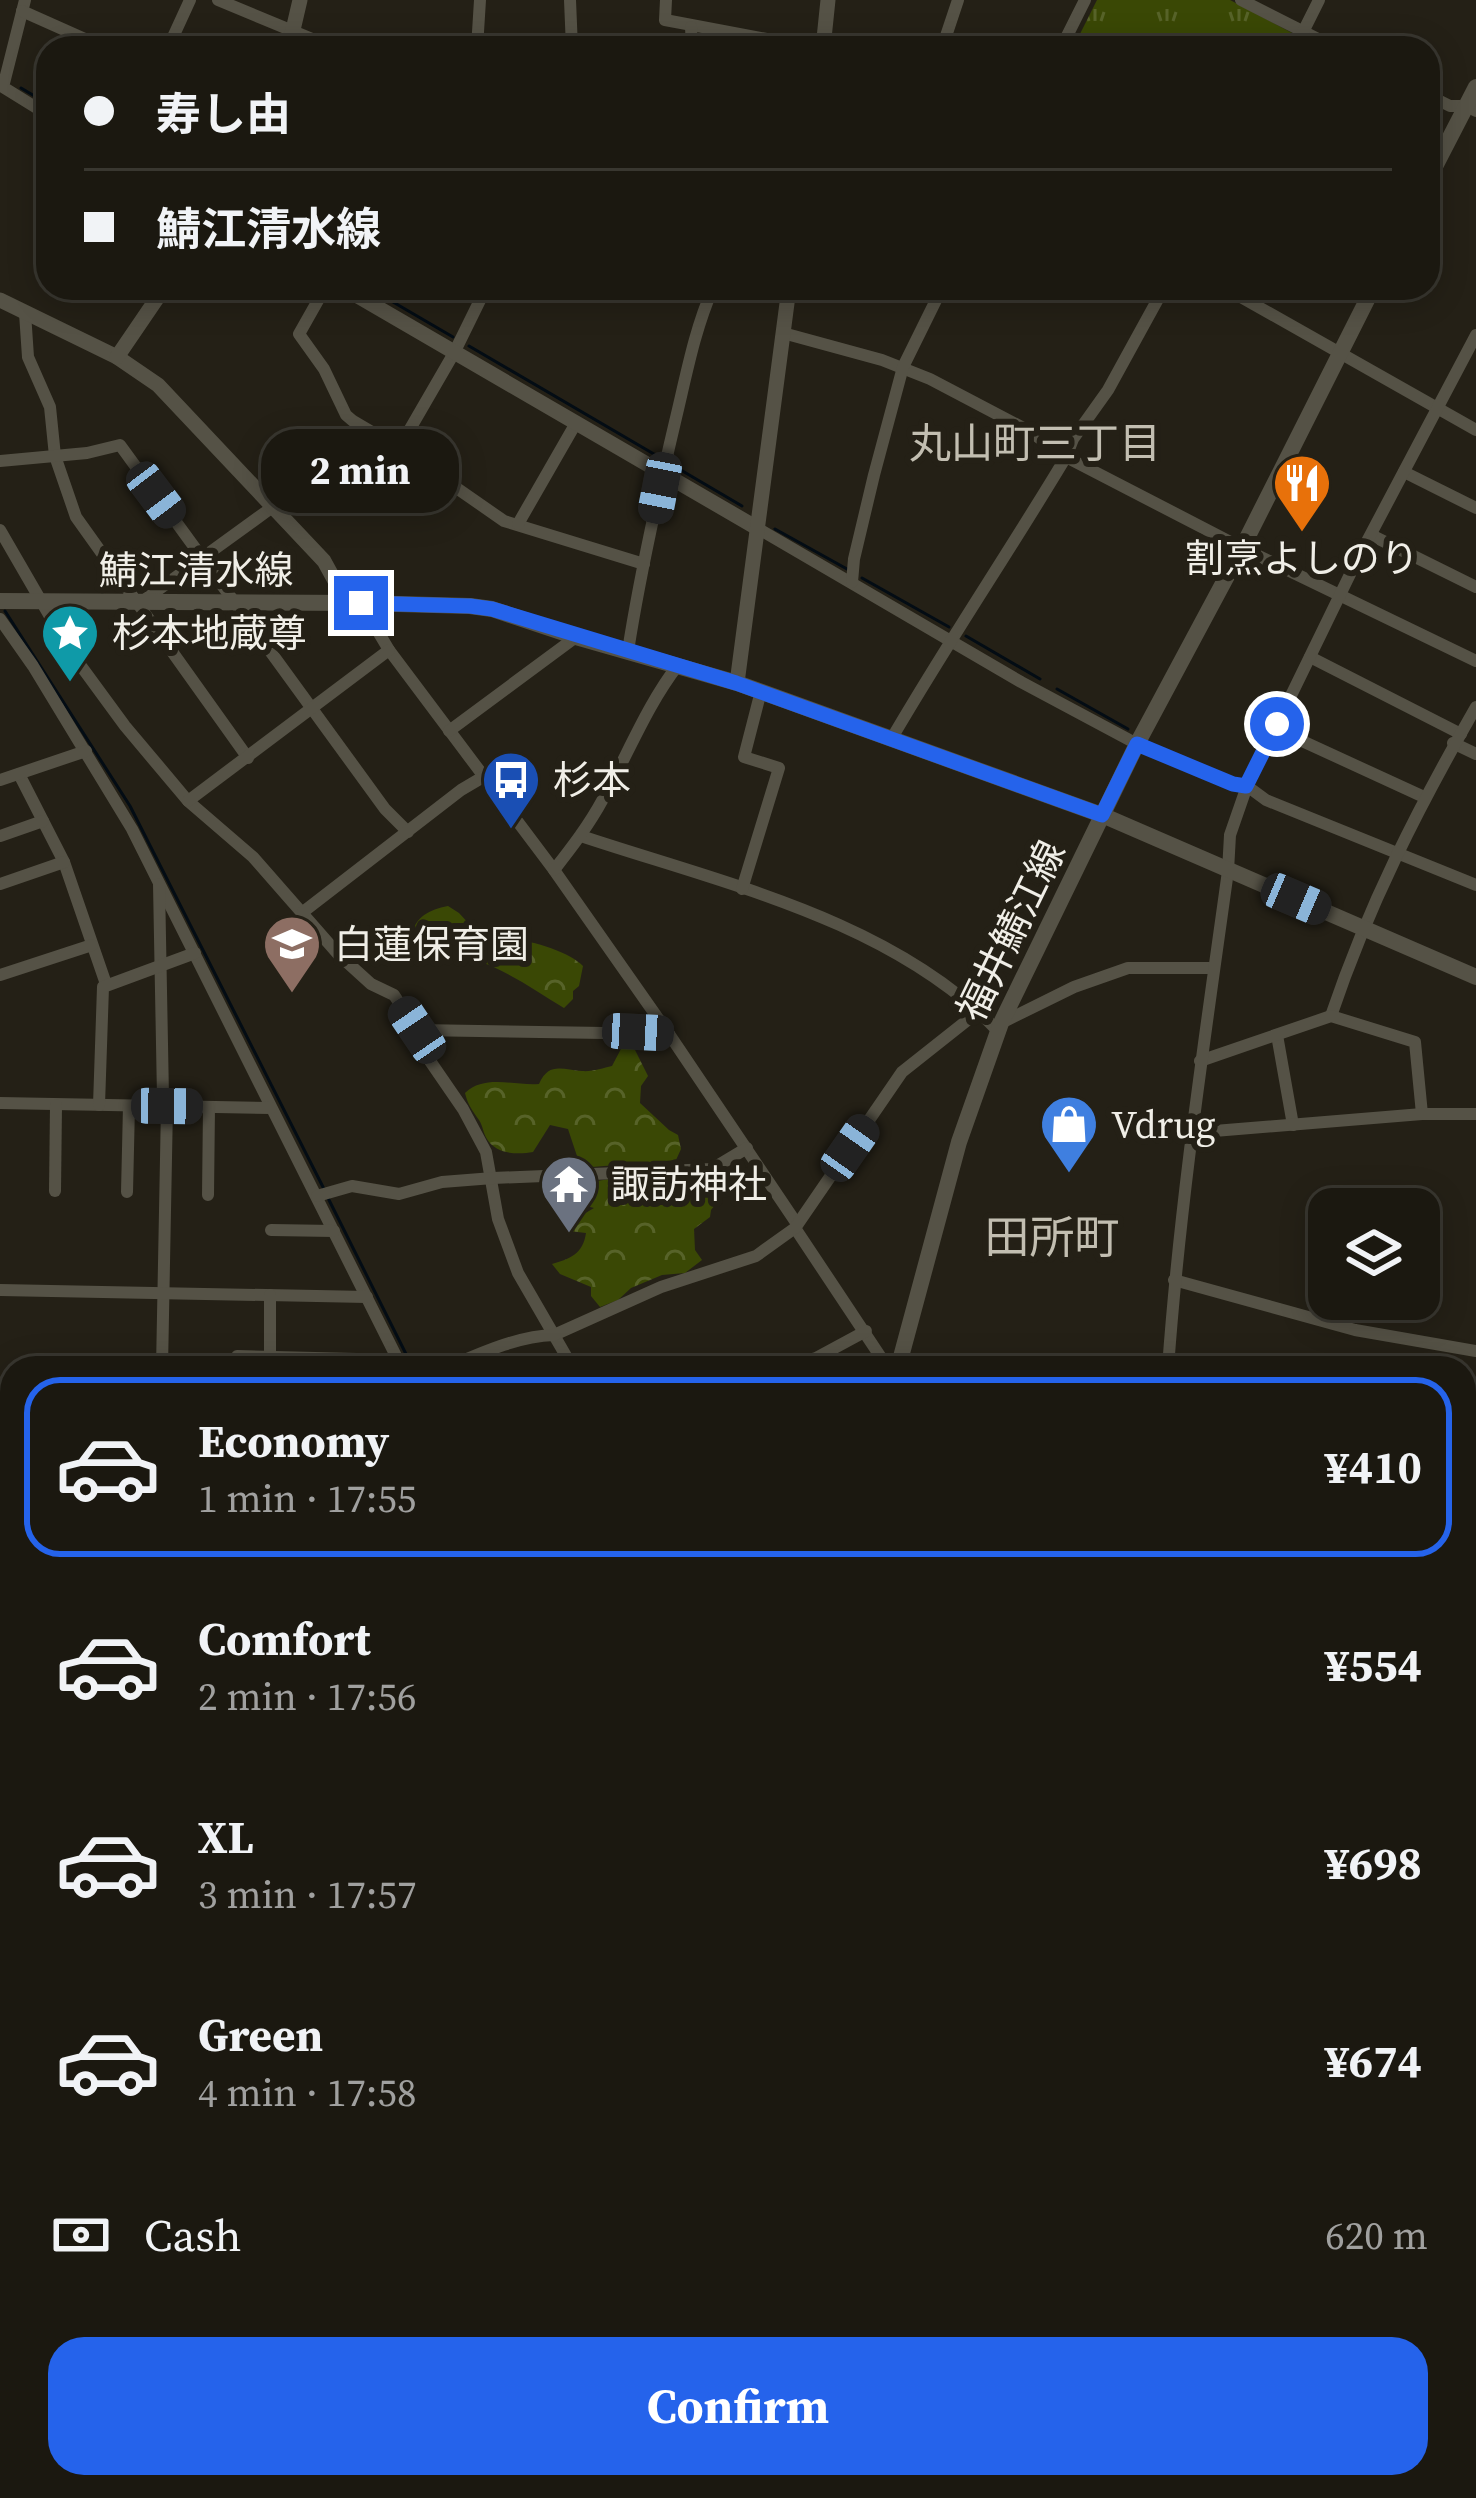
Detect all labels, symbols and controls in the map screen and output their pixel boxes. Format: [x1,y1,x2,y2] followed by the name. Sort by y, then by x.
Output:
[156,83,291,145] text: 寿し由
[156,198,381,260] text: 鯖江清水線
[909,414,1161,472] district label: 丸山町三丁目
[262,429,460,513] callout: 2 min
[309,444,411,497] text: 2 min
[635,449,685,527] car
[1271,452,1333,534] restaurant icon: 割烹よしのり
[120,455,192,535] car
[1185,532,1419,585] place label: 割烹よしのり
[98,544,294,597] street label: 鯖江清水線
[334,576,388,630] route end
[39,602,101,684] place icon: 杉本地蔵尊
[112,607,307,660] place label: 杉本地蔵尊
[1250,697,1304,751] route start
[480,749,542,831] bus stop icon: 杉本
[553,754,631,807] place label: 杉本
[944,832,1078,1030] street label: 福井鯖江線
[1256,868,1336,930] car
[261,913,323,995] school or university icon: 白蓮保育園
[334,918,529,971] place label: 白蓮保育園
[382,990,452,1070] car
[601,1012,675,1052] car
[131,1087,203,1125] car
[1038,1093,1100,1175] shop icon: Vdrug
[1111,1098,1216,1151] place label: Vdrug
[815,1108,885,1188] car
[538,1153,600,1235] temple icon: 諏訪神社
[611,1158,767,1211] place label: 諏訪神社
[1308,1188,1440,1320] map controls
[1308,1188,1440,1320] button: layers
[984,1206,1120,1268] district label: 田所町
[198,1410,389,1472] text: Economy
[54,1413,162,1521] icon: car
[1324,1436,1422,1498] text: ¥410
[198,1472,417,1525] text: 1 min · 17:55
[198,1608,371,1670] text: Comfort
[54,1611,162,1719] icon: car
[1324,1634,1422,1696] text: ¥554
[198,1670,417,1723] text: 2 min · 17:56
[198,1806,254,1868] text: XL
[54,1809,162,1917] icon: car
[1324,1832,1422,1894] text: ¥698
[198,1868,417,1921] text: 3 min · 17:57
[198,2004,323,2066] text: Green
[54,2007,162,2115] icon: car
[1324,2030,1422,2092] text: ¥674
[198,2066,417,2119] text: 4 min · 17:58
[48,2202,114,2268] icon: cash
[144,2204,241,2266] text: Cash
[1325,2209,1428,2262] text: 620 m
[48,2337,1428,2475] button: Confirm

